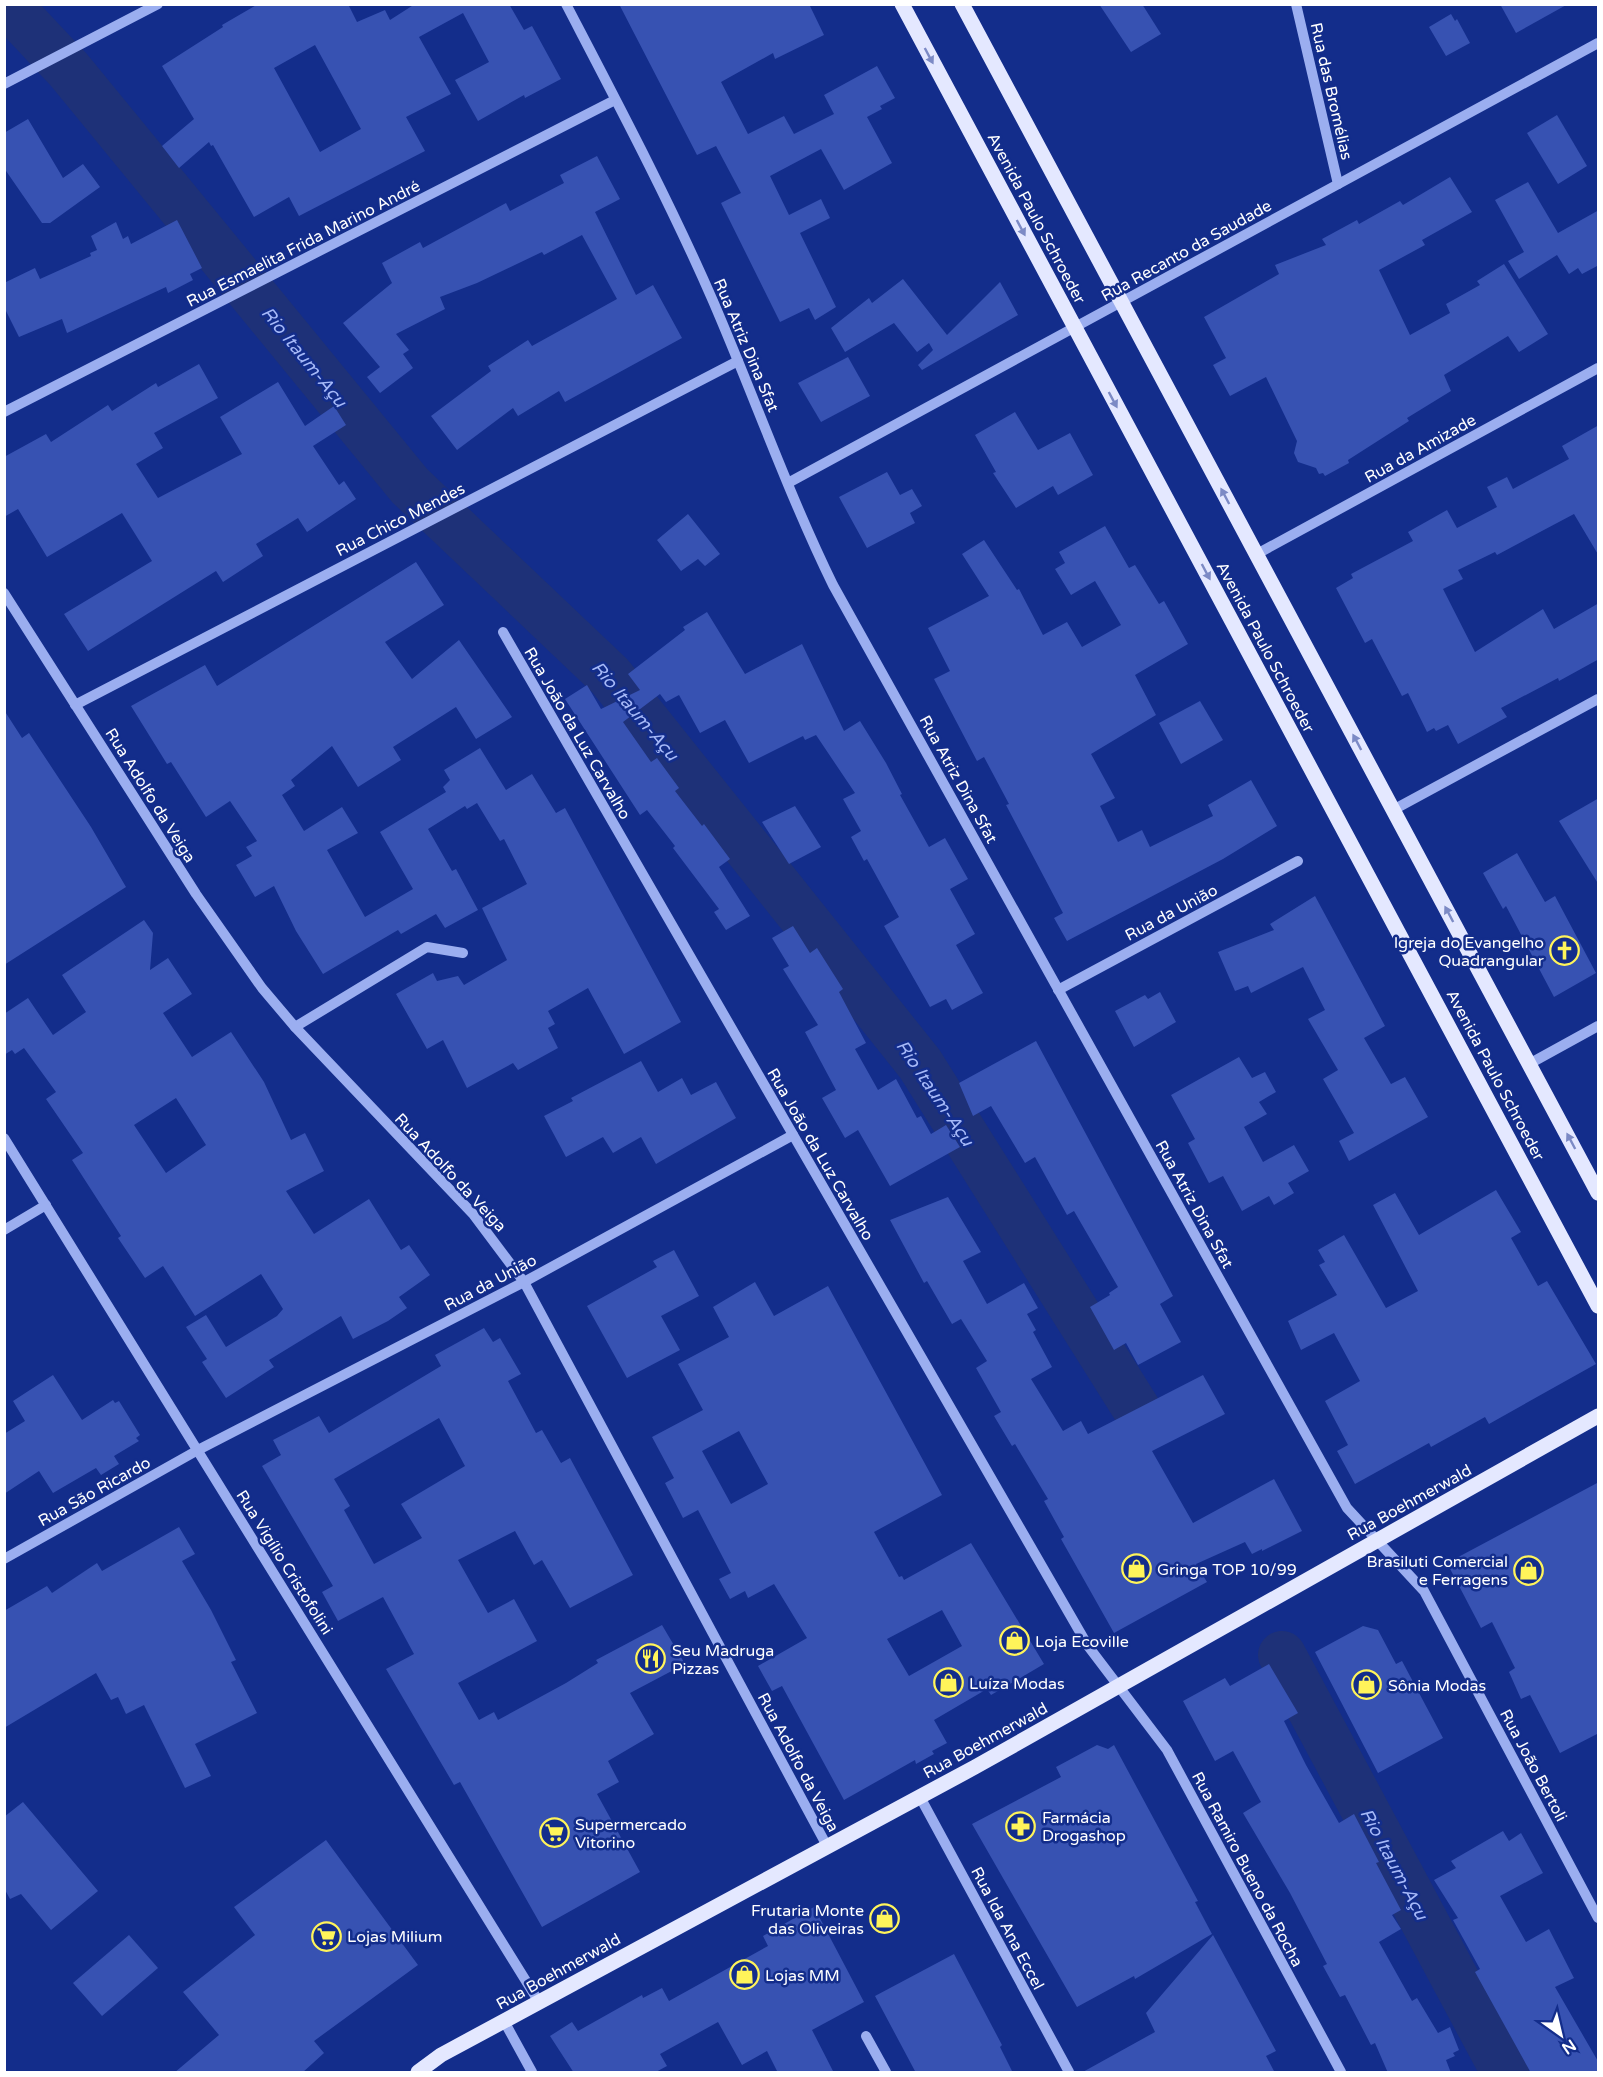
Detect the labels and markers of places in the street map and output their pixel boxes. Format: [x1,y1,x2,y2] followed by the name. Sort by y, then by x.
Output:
[1394,933,1545,971] place label: Igreja do Evangelho Quadrangular
[1549,935,1581,967] church icon: Igreja do Evangelho Quadrangular
[1367,1552,1508,1590] place label: Brasiluti Comercial e Ferragens
[1120,1553,1152,1585] shop icon: Gringa TOP 10/99
[1513,1554,1545,1586] shop icon: Brasiluti Comercial e Ferragens
[1157,1560,1297,1580] place label: Gringa TOP 10/99
[998,1625,1030,1657] shop icon: Loja Ecoville
[1035,1632,1129,1652] place label: Loja Ecoville
[672,1641,774,1679] place label: Seu Madruga Pizzas
[635,1643,667,1675] restaurant icon: Seu Madruga Pizzas
[932,1667,964,1699] shop icon: Luíza Modas
[1351,1669,1383,1701] shop icon: Sônia Modas
[969,1674,1065,1694] place label: Luíza Modas
[1388,1676,1486,1696] place label: Sônia Modas
[1042,1808,1126,1846] place label: Farmácia Drogashop
[1005,1810,1037,1842] pharmacy icon: Farmácia Drogashop
[575,1815,687,1853] place label: Supermercado Vitorino
[538,1817,570,1849] supermarket icon: Supermercado Vitorino
[751,1901,864,1939] place label: Frutaria Monte das Oliveiras
[869,1903,901,1935] shop icon: Frutaria Monte das Oliveiras
[310,1920,342,1952] supermarket icon: Lojas Milium
[347,1927,443,1947] place label: Lojas Milium
[728,1959,760,1991] shop icon: Lojas MM
[765,1966,840,1986] place label: Lojas MM

